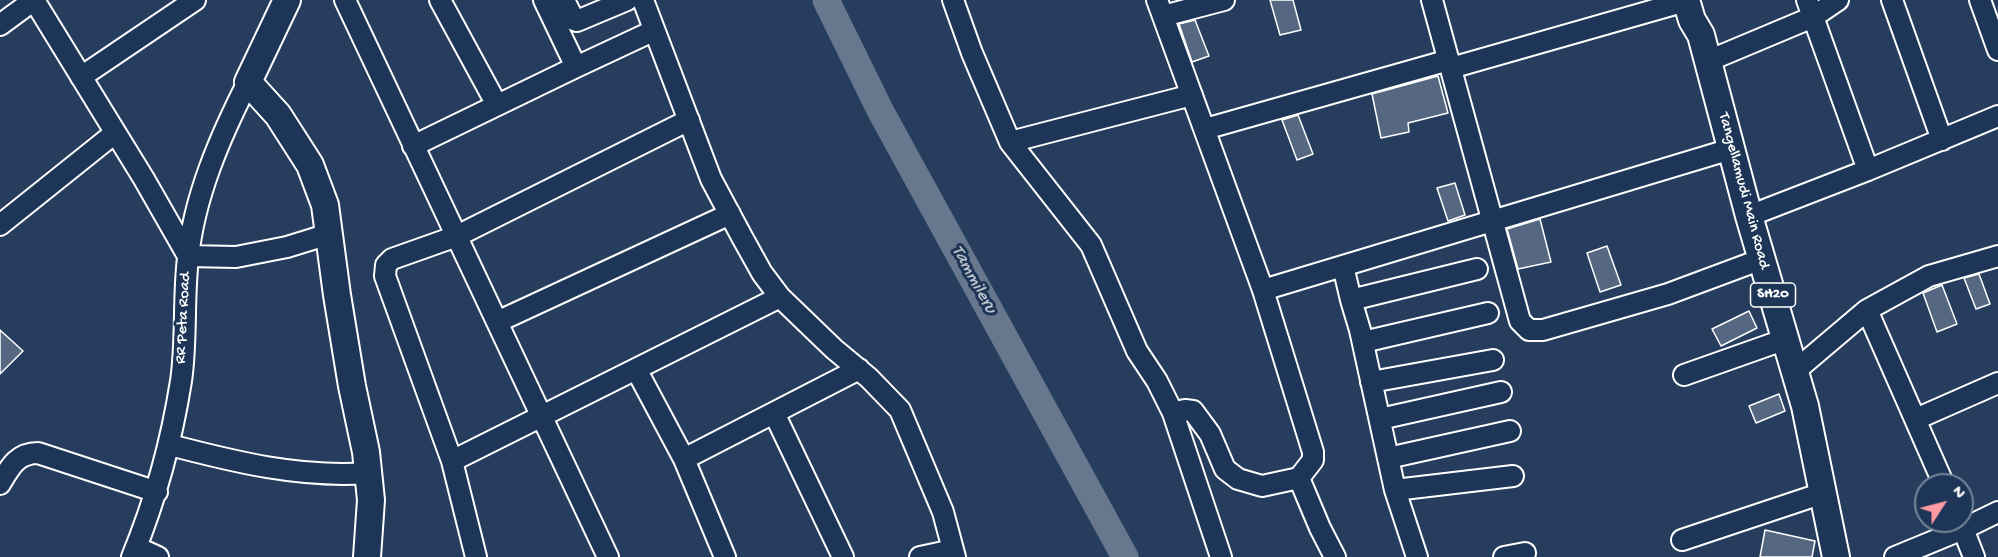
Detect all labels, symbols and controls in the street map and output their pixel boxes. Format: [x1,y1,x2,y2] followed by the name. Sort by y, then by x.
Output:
[1713,111,1773,271] street label: Tangellamudi Main Road
[946,242,1000,318] water label: Tammileru
[172,272,196,364] street label: RR Peta Road
[1750,283,1796,307] road number: SH20
[1914,473,1974,533] north arrow
[1947,483,1968,503] text: N

